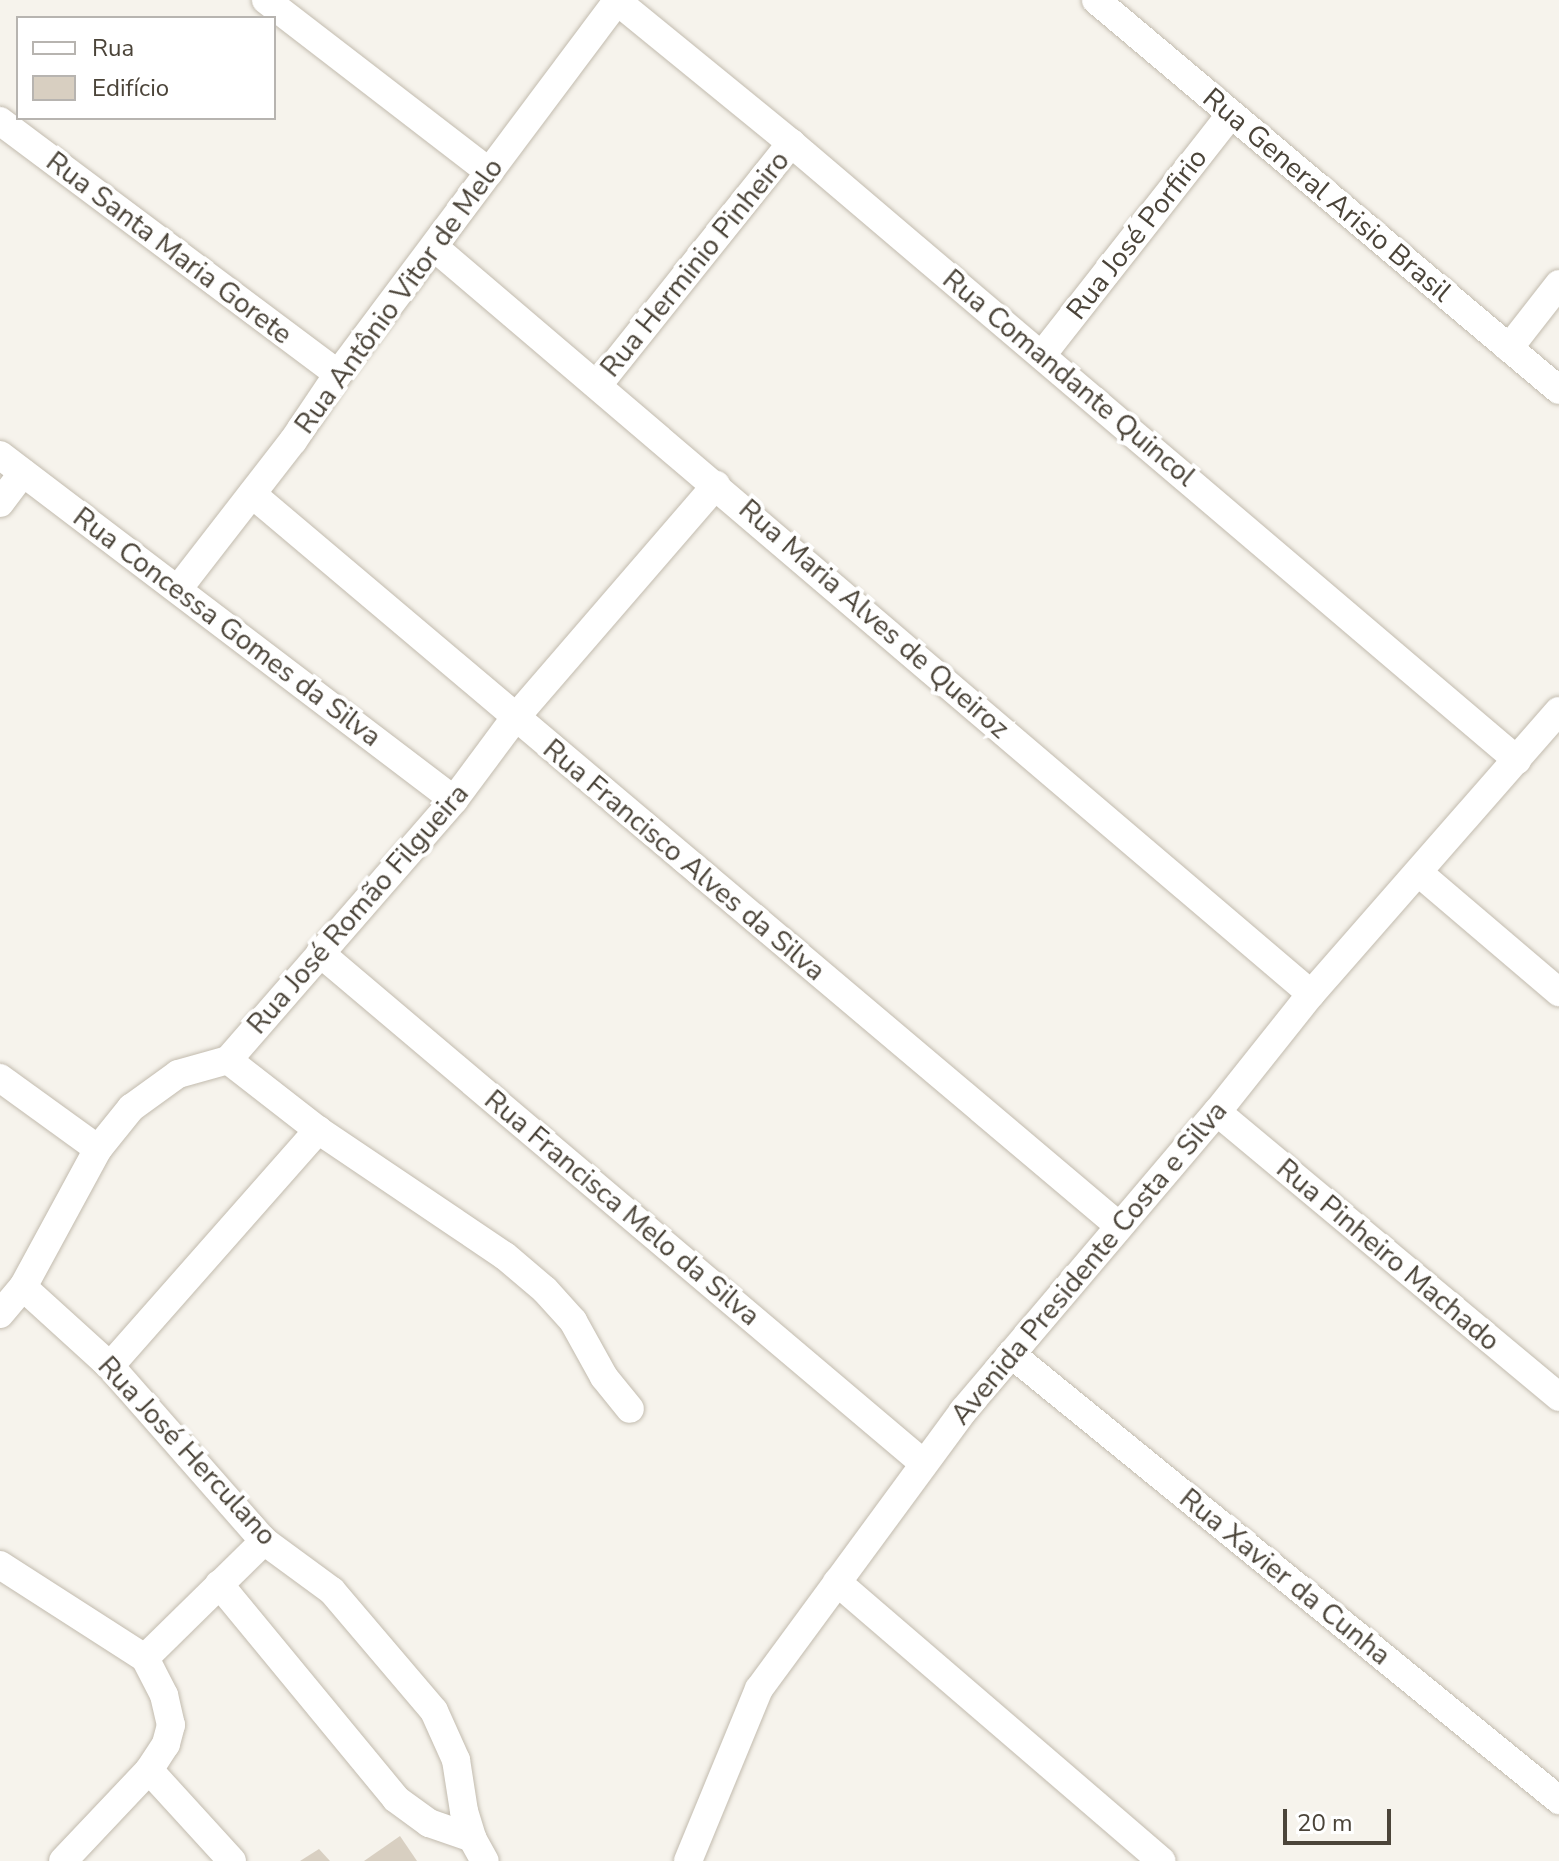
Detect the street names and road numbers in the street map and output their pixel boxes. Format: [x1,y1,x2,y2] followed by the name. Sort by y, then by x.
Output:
[1196,81,1458,309] street label: Rua General Arisio Brasil
[1060,142,1214,326] street label: Rua José Porfirio
[593,144,797,384] street label: Rua Herminio Pinheiro
[40,145,298,351] street label: Rua Santa Maria Gorete
[288,152,510,440] street label: Rua Antônio Vitor de Melo
[936,262,1202,494] street label: Rua Comandante Quincol
[732,492,1016,746] street label: Rua Maria Alves de Queiroz
[66,500,388,754] street label: Rua Concessa Gomes da Silva
[536,732,832,988] street label: Rua Francisco Alves da Silva
[240,777,476,1041] street label: Rua José Romão Filgueira
[478,1083,766,1333] street label: Rua Francisca Melo da Silva
[944,1094,1234,1432] street label: Avenida Presidente Costa e Silva
[1270,1152,1506,1358] street label: Rua Pinheiro Machado
[91,1350,283,1552] street label: Rua José Herculano
[1173,1482,1397,1672] street label: Rua Xavier da Cunha

